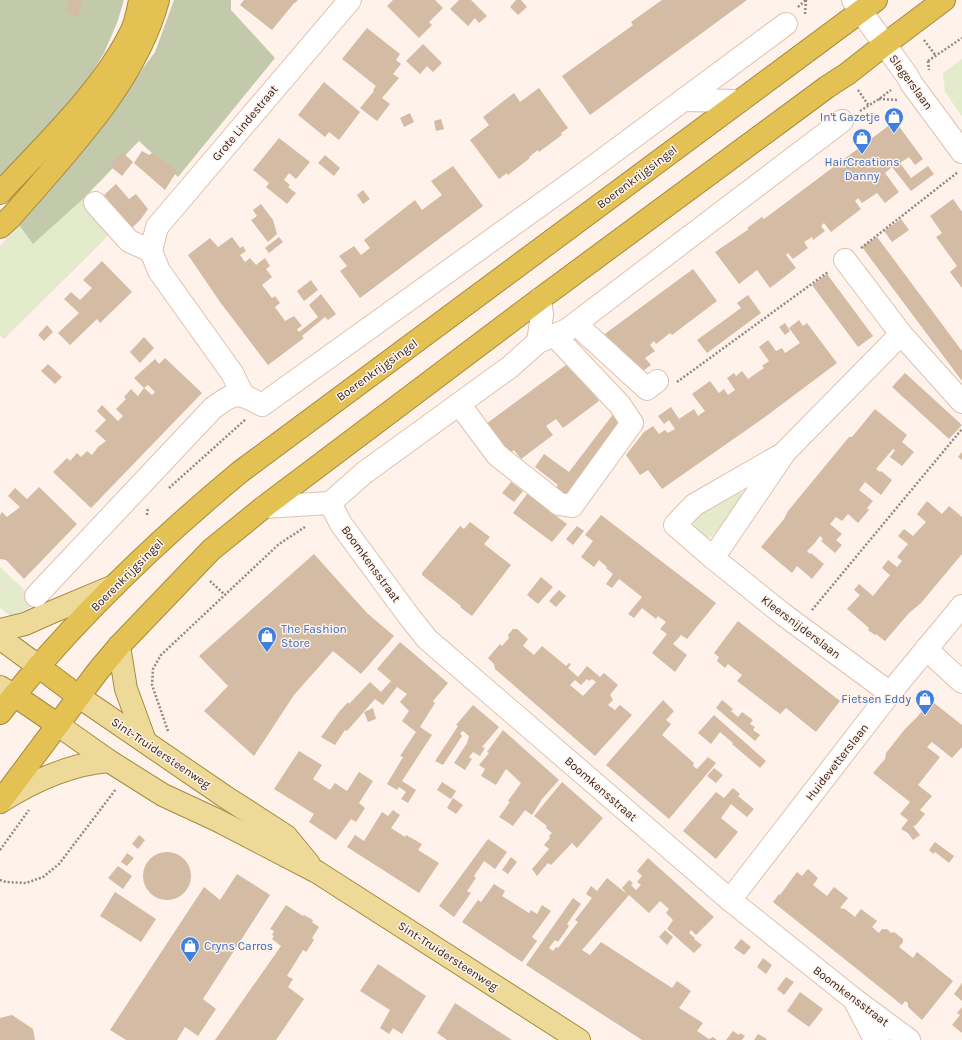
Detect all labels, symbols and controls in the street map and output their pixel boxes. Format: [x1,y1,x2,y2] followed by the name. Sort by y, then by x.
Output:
[886,52,936,112] street label: Slagerslaan
[209,82,281,164] street label: Grote Lindestraat
[883,106,905,134] shop icon: In't Gazetje
[820,110,880,124] place label: In't Gazetje
[851,127,873,155] shop icon: HairCreations Danny
[594,142,680,212] street label: Boerenkrijgsingel
[824,155,900,183] place label: HairCreations Danny
[334,336,420,404] street label: Boerenkrijgsingel
[339,523,404,605] street label: Boomkensstraat
[88,536,166,614] street label: Boerenkrijgsingel
[758,593,844,661] street label: Kleersnijderslaan
[281,622,347,650] place label: The Fashion Store
[256,625,278,653] shop icon: The Fashion Store
[914,688,936,716] shop icon: Fietsen Eddy
[841,692,911,706] place label: Fietsen Eddy
[109,715,213,792] street label: Sint-Truidersteenweg
[803,721,871,803] street label: Huidevetterslaan
[562,754,640,825] street label: Boomkensstraat
[395,918,501,994] street label: Sint-Truidersteenweg
[179,935,201,963] shop icon: Cryns Carros
[204,939,273,953] place label: Cryns Carros
[810,963,892,1029] street label: Boomkensstraat

